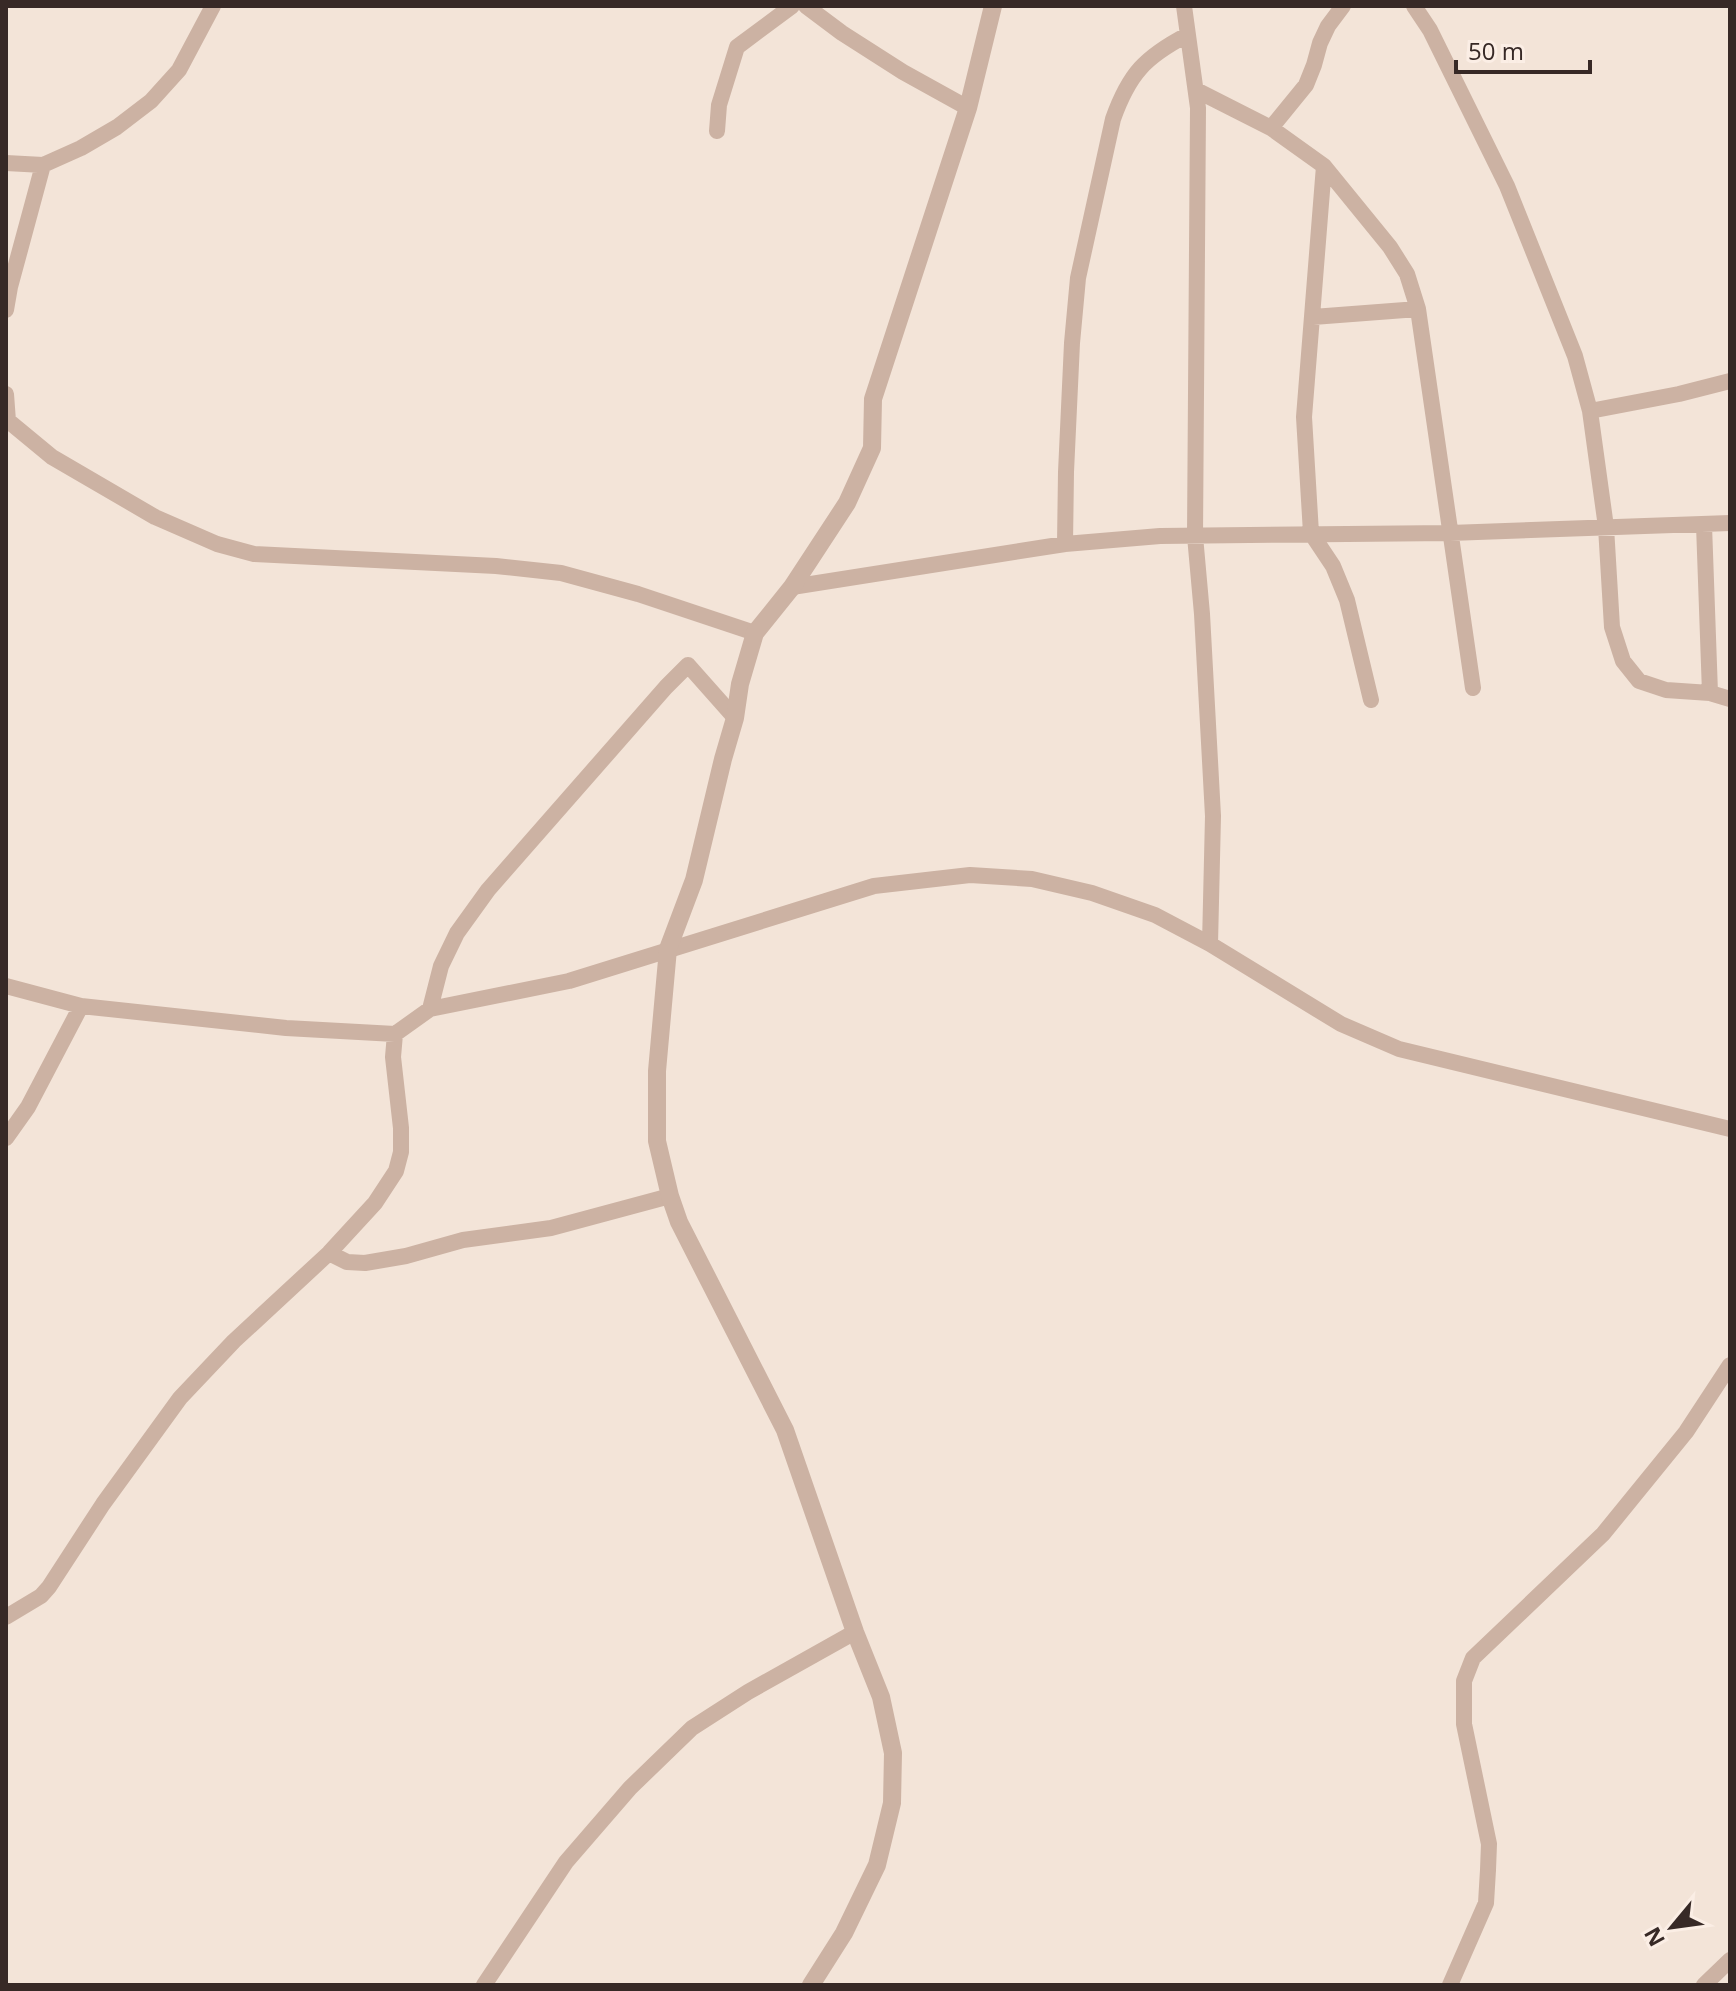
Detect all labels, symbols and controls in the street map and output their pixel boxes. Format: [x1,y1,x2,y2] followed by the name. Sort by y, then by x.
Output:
[1456,24,1590,74] scale bar
[1468,34,1524,67] text: 50 m
[1632,1887,1712,1967] north arrow
[1636,1922,1671,1952] text: N

